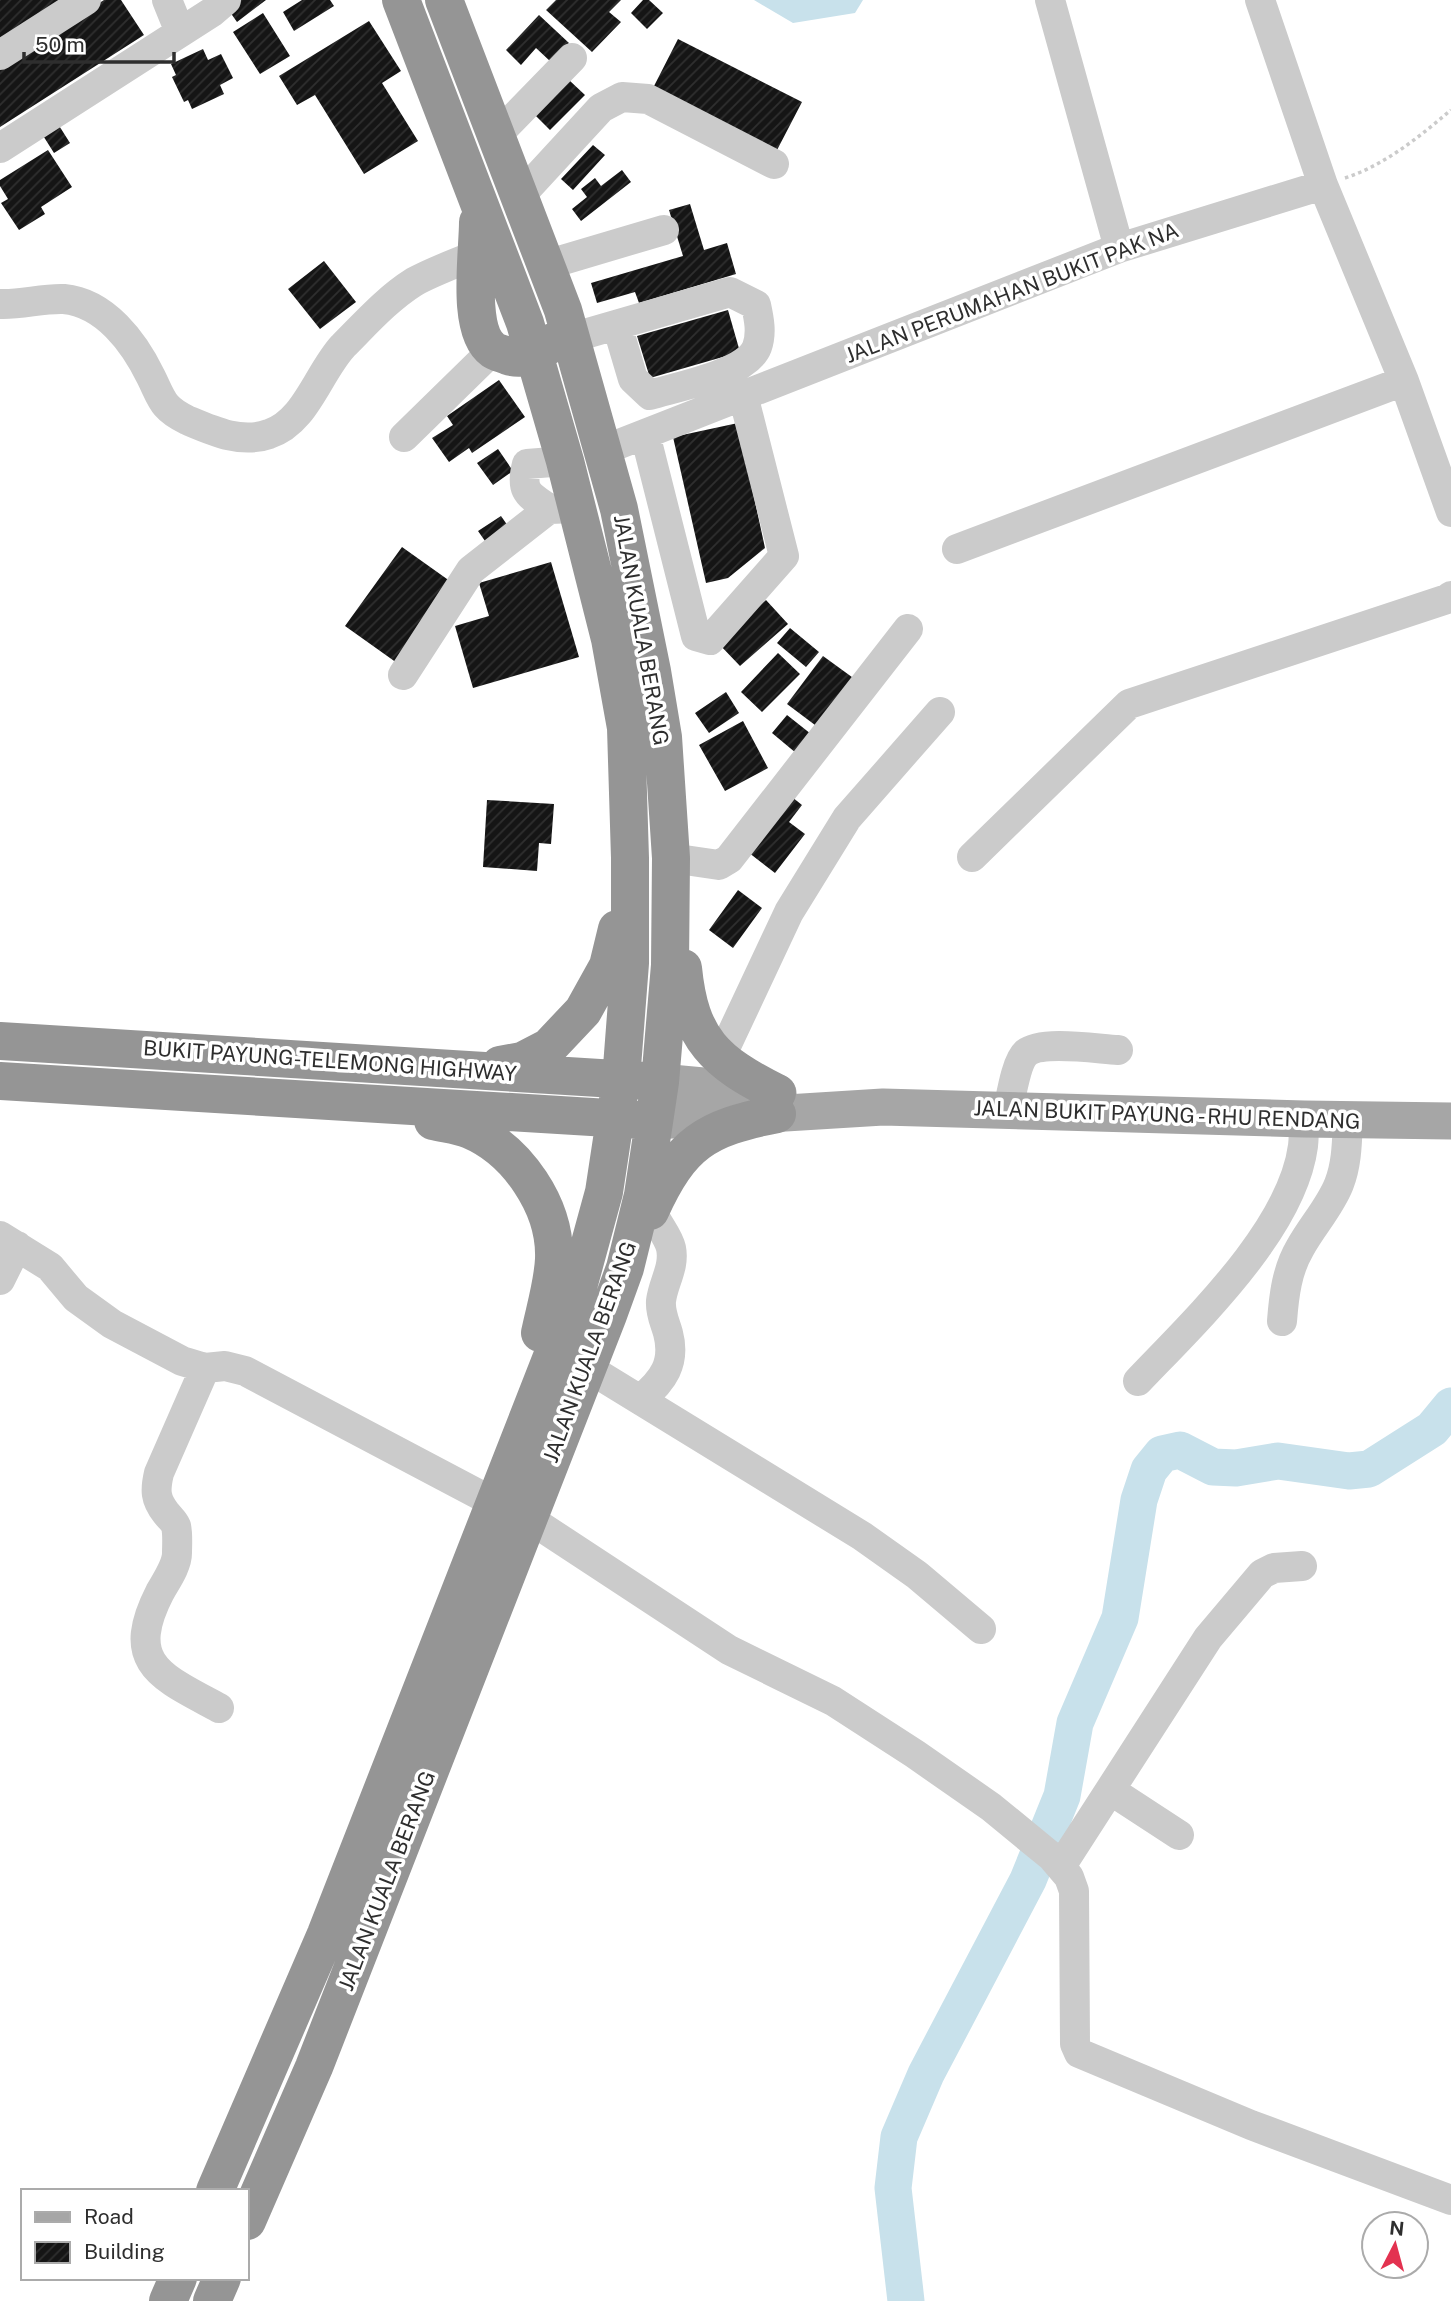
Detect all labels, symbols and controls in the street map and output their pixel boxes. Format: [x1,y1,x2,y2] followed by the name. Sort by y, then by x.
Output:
[24,21,175,65] scale bar
[35,32,85,57] text: 50 m
[842,217,1182,368] street label: JALAN PERUMAHAN BUKIT PAK NA
[609,513,674,747] street label: JALAN KUALA BERANG
[142,1035,518,1086] street label: BUKIT PAYUNG-TELEMONG HIGHWAY
[973,1095,1361,1134] street label: JALAN BUKIT PAYUNG - RHU RENDANG
[538,1238,641,1466] street label: JALAN KUALA BERANG
[333,1767,440,1994] street label: JALAN KUALA BERANG
[21,2189,248,2280] legend
[84,2204,134,2229] text: Road
[1360,2210,1430,2280] north arrow
[1388,2216,1405,2240] text: N
[84,2239,165,2264] text: Building

